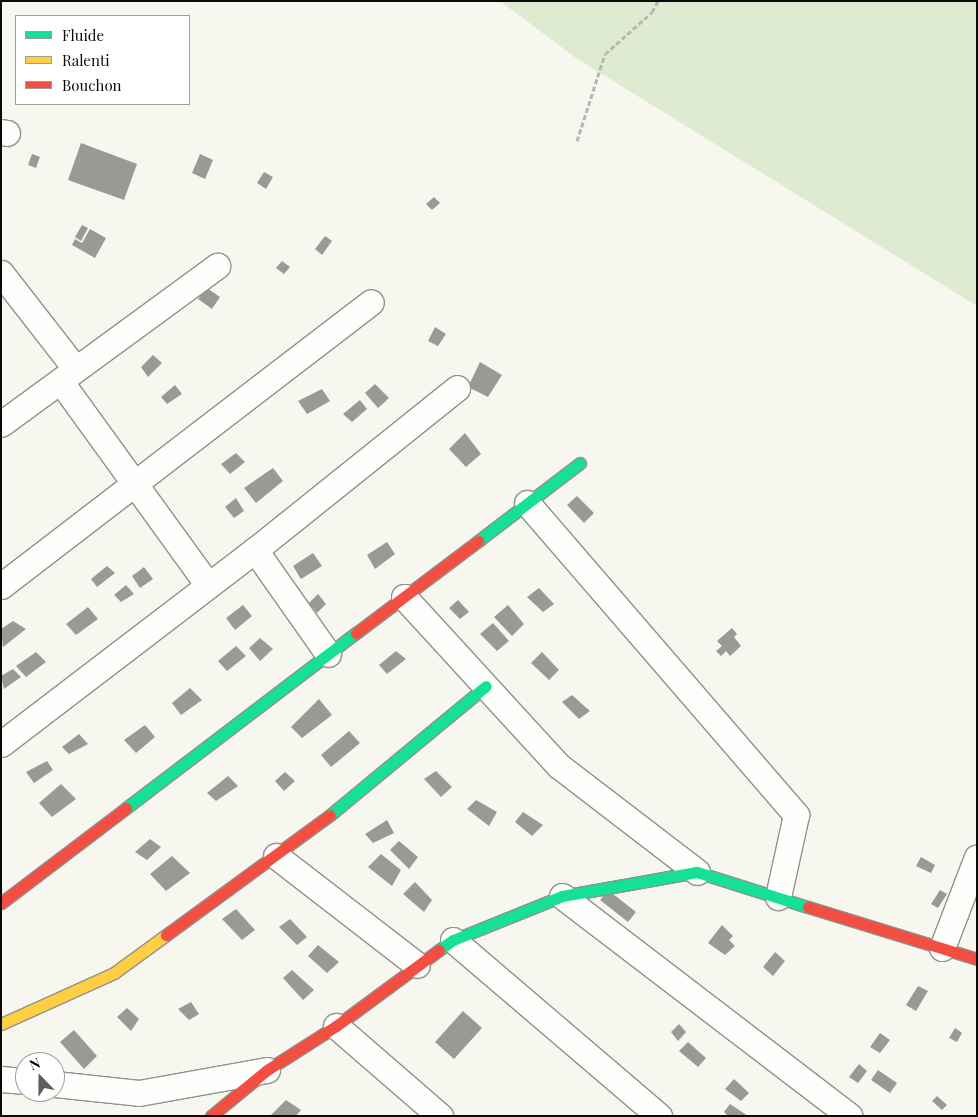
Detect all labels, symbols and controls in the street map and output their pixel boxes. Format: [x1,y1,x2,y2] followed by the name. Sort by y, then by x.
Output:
[15,15,190,105] legend
[62,25,104,45] text: Fluide
[62,50,110,70] text: Ralenti
[62,75,122,95] text: Bouchon
[15,1052,65,1102] north arrow
[26,1053,43,1074] text: N

